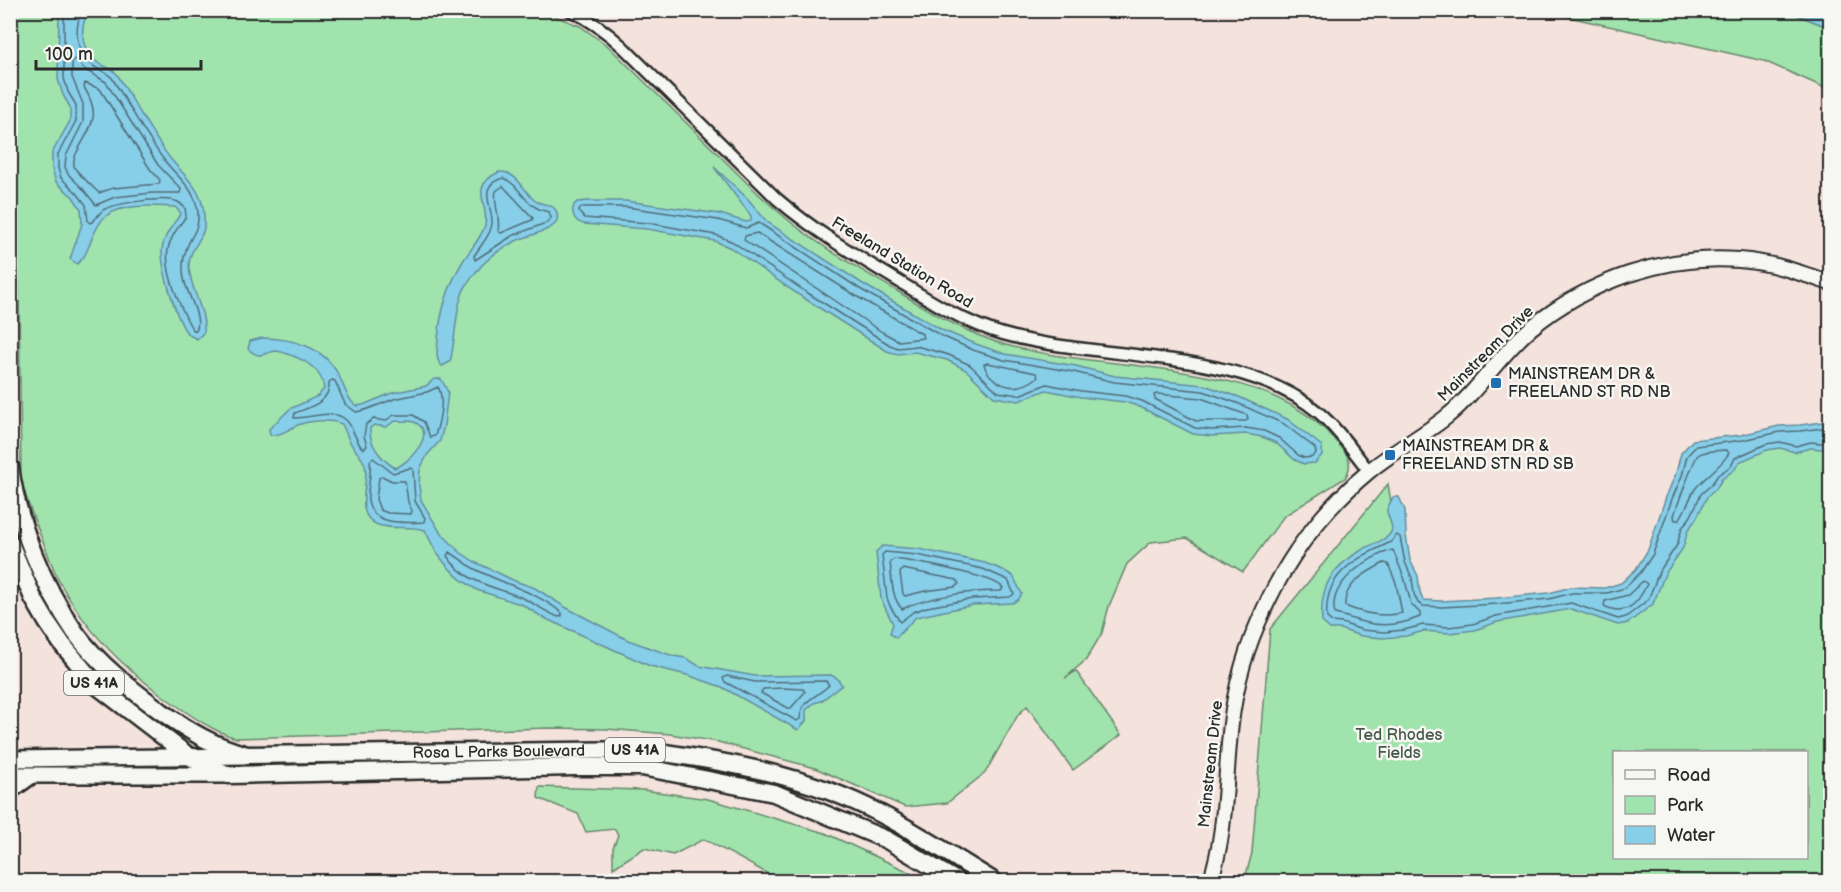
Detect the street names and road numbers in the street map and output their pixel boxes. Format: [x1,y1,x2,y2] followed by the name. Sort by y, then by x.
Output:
[828,213,976,313] street label: Freeland Station Road
[1434,302,1538,406] street label: Mainstream Drive
[64,671,124,695] road number: US 41A
[1195,699,1227,828] street label: Mainstream Drive
[605,738,665,762] road number: US 41A
[412,741,585,762] street label: Rosa L Parks Boulevard

